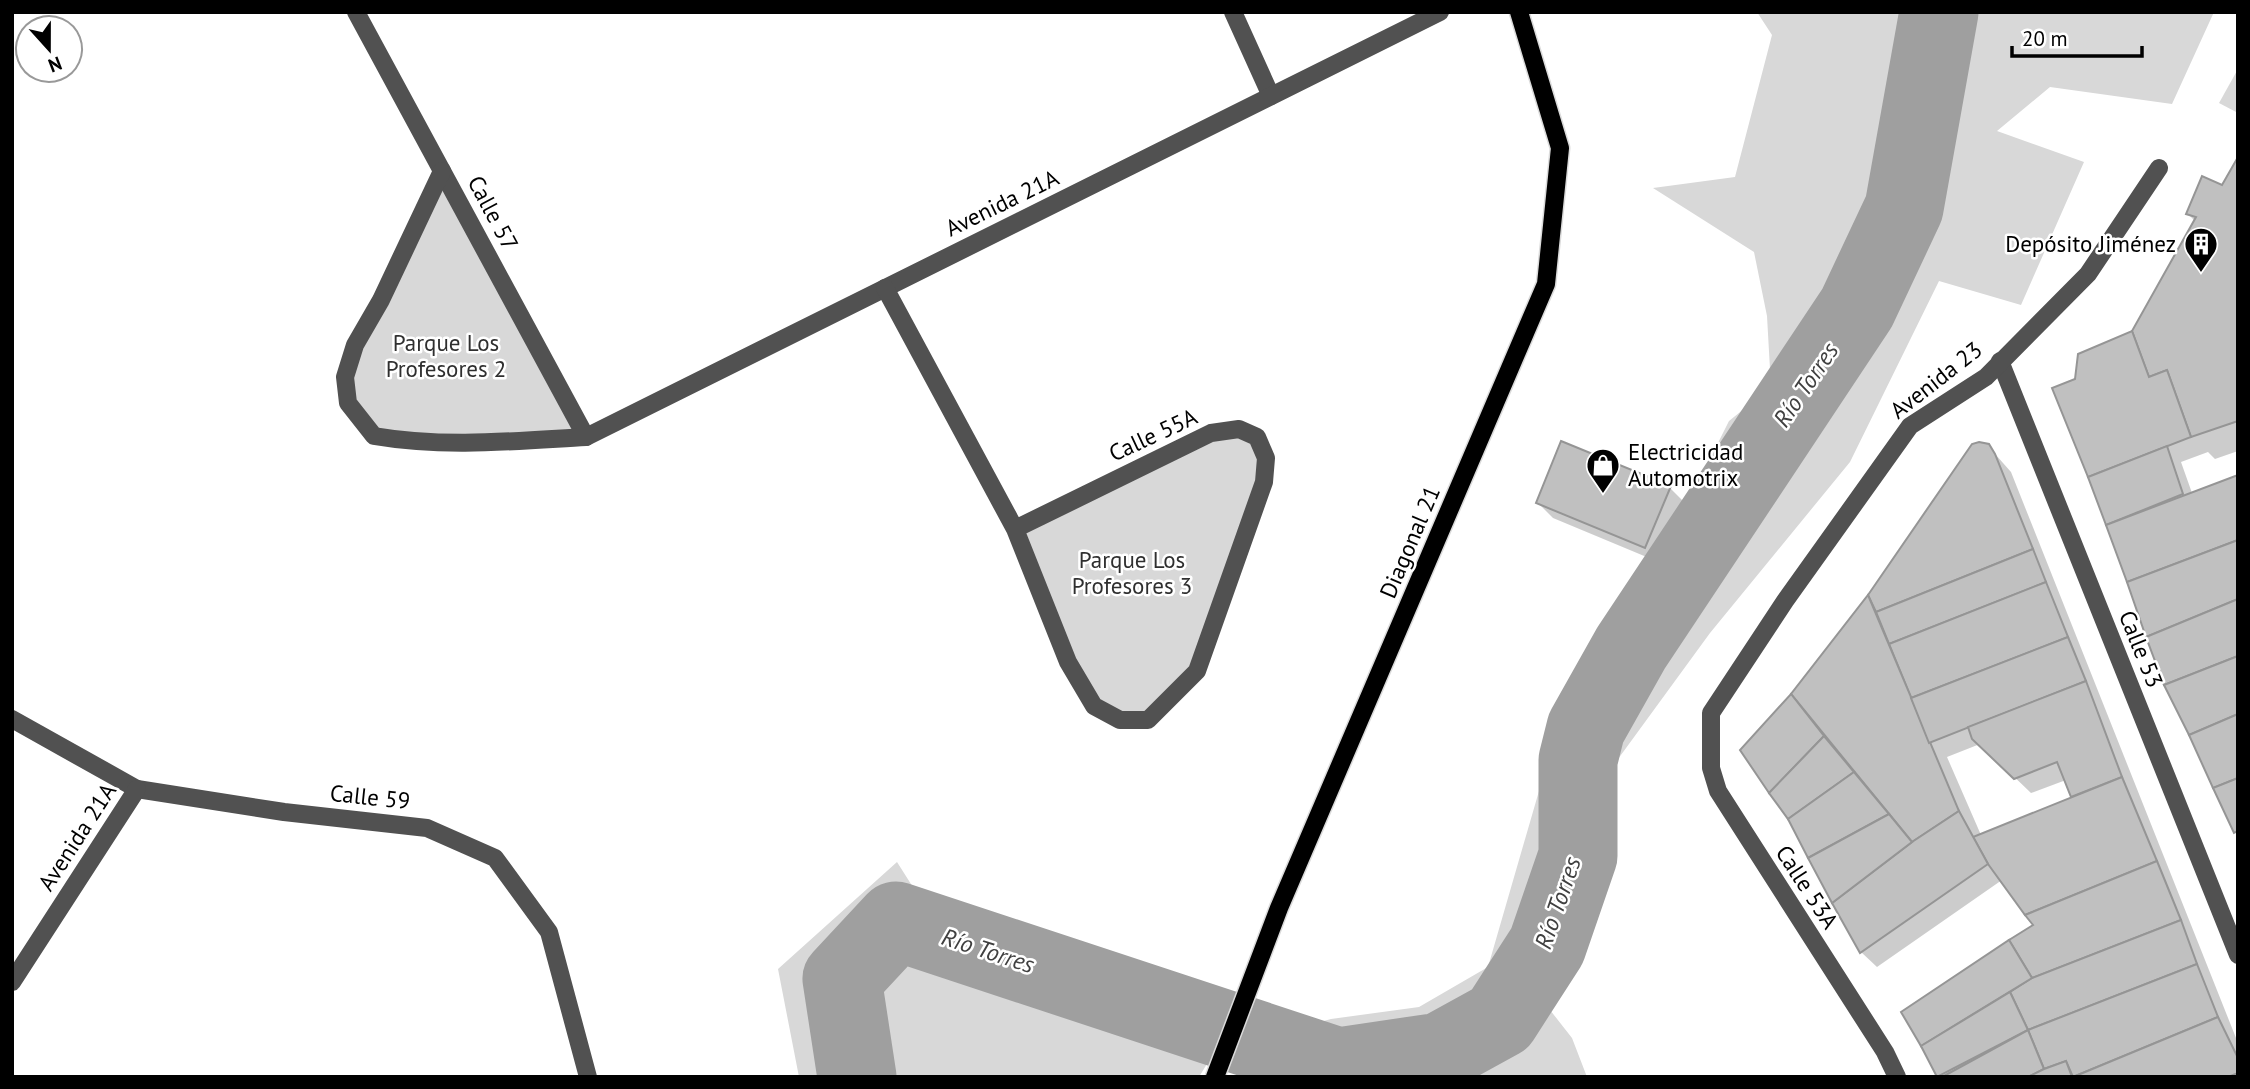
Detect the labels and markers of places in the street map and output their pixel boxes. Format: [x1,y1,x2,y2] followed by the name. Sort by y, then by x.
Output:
[2182,225,2220,274] building icon: Depósito Jiménez
[2005,229,2176,258] place label: Depósito Jiménez
[1628,437,1743,492] place label: Electricidad Automotrix
[1584,446,1622,495] shop icon: Electricidad Automotrix

